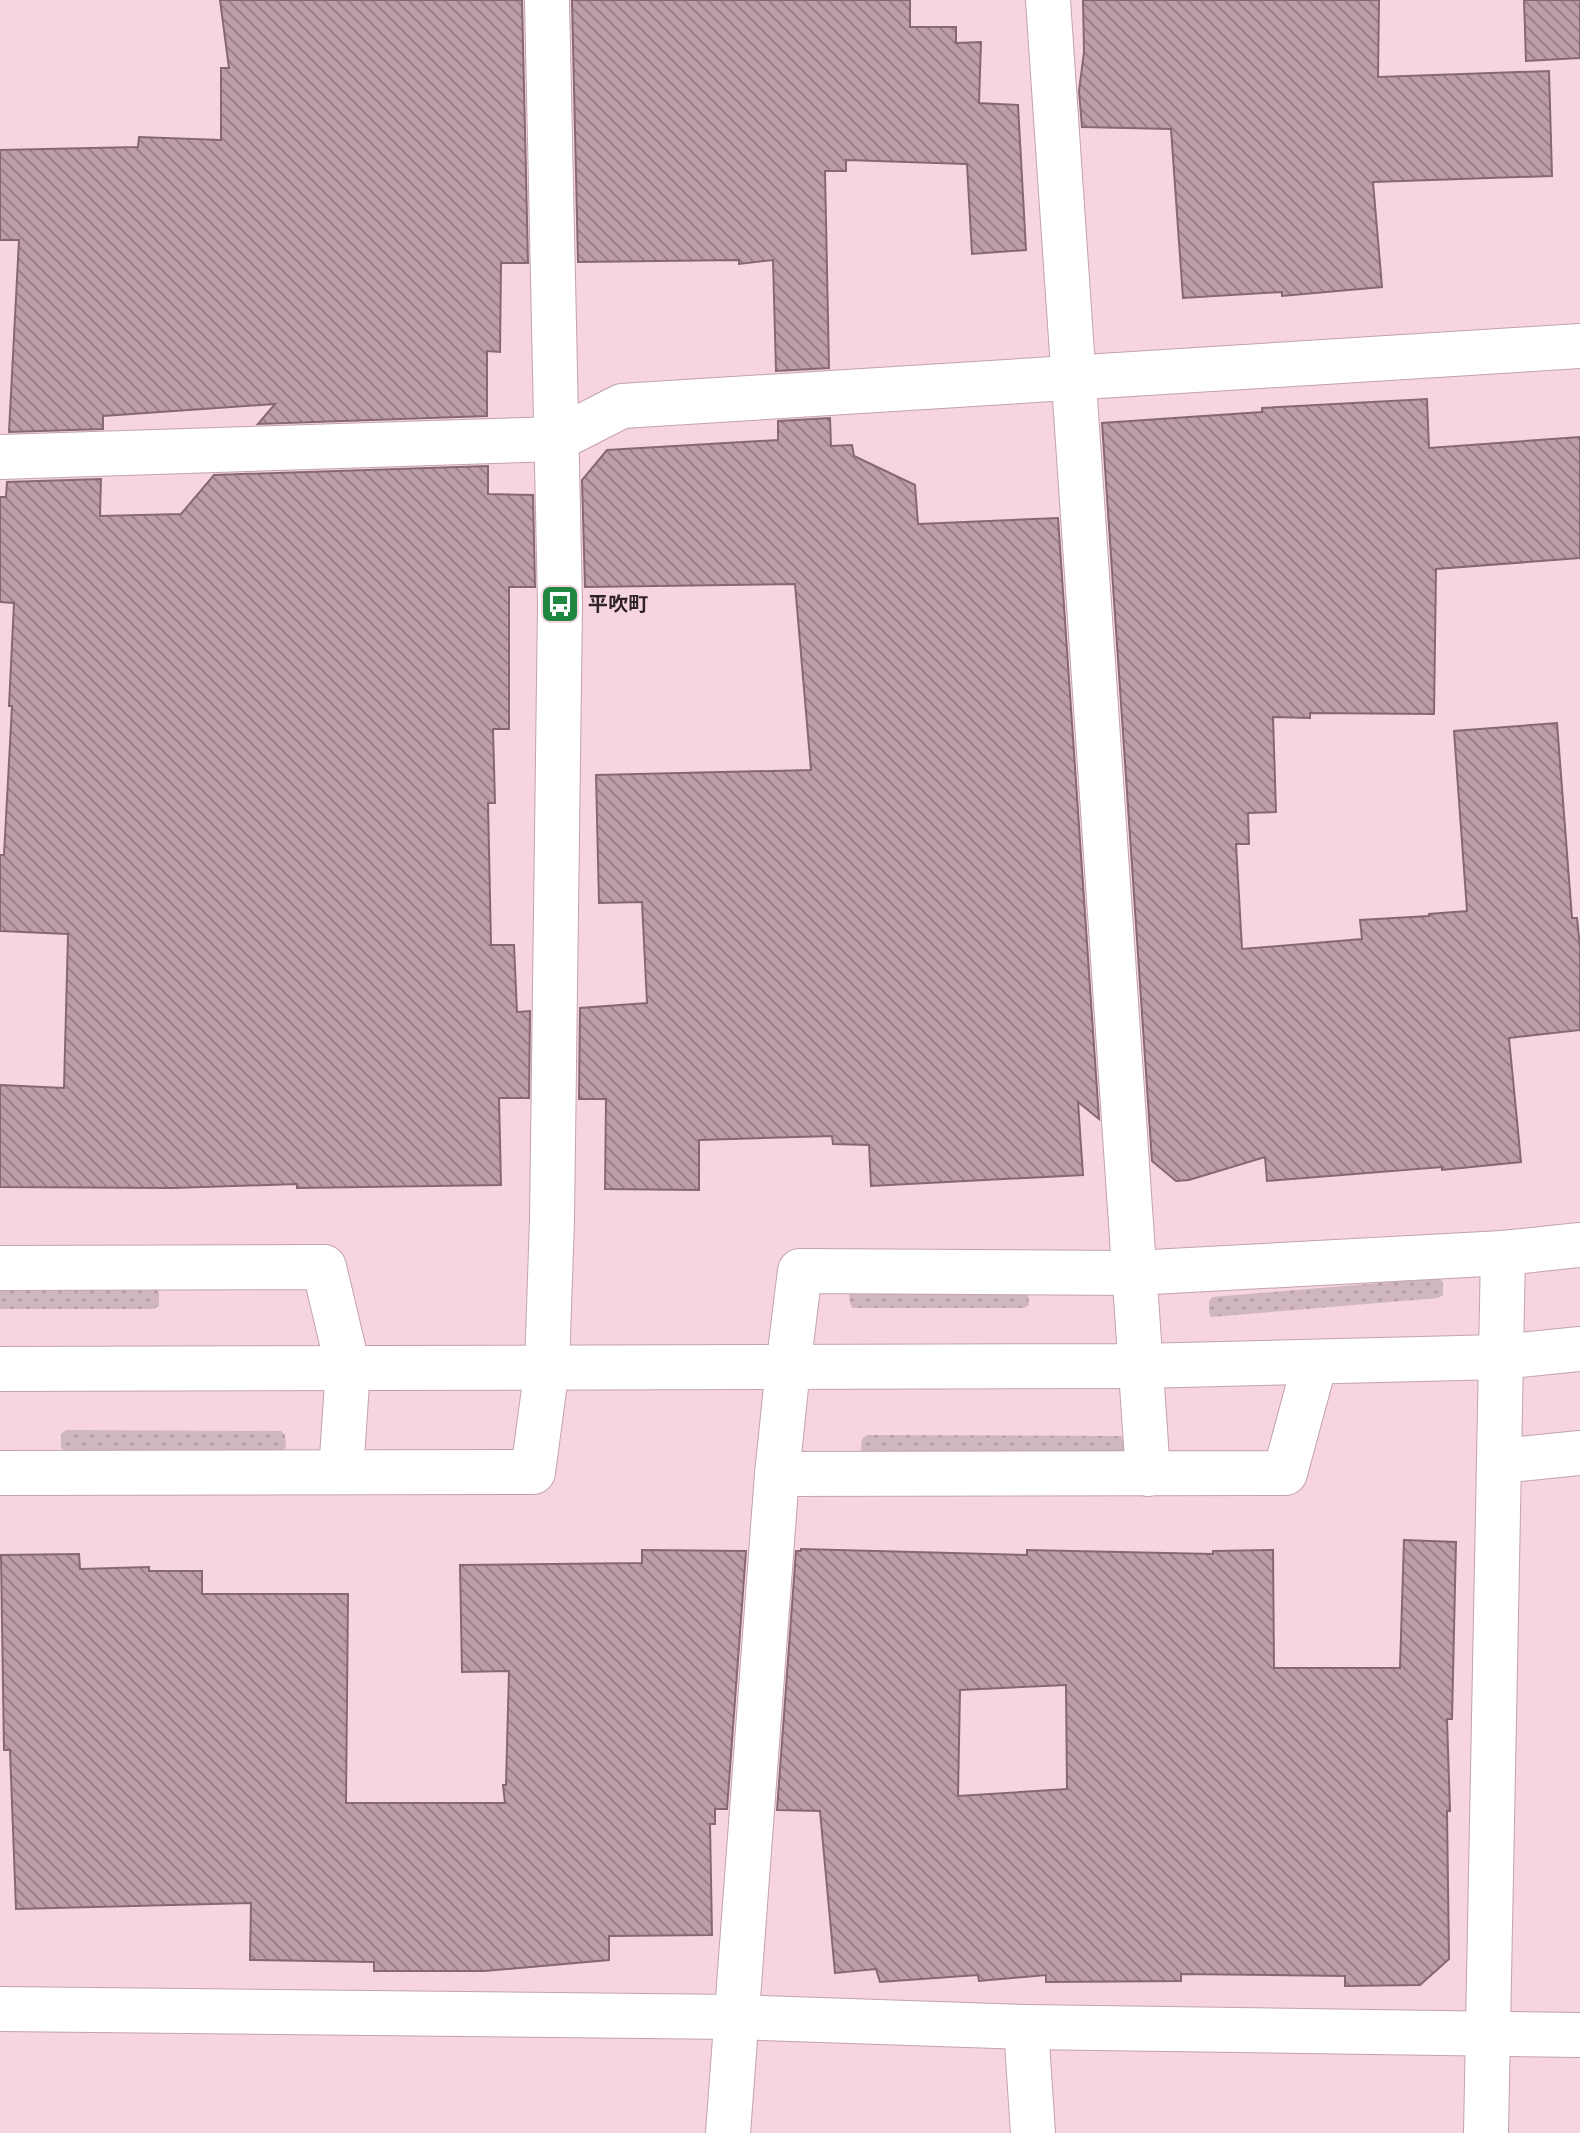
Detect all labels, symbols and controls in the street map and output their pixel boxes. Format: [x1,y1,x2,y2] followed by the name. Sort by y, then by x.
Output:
[539,583,581,625] bus stop icon: 平吹町
[588,592,648,616] place label: 平吹町

